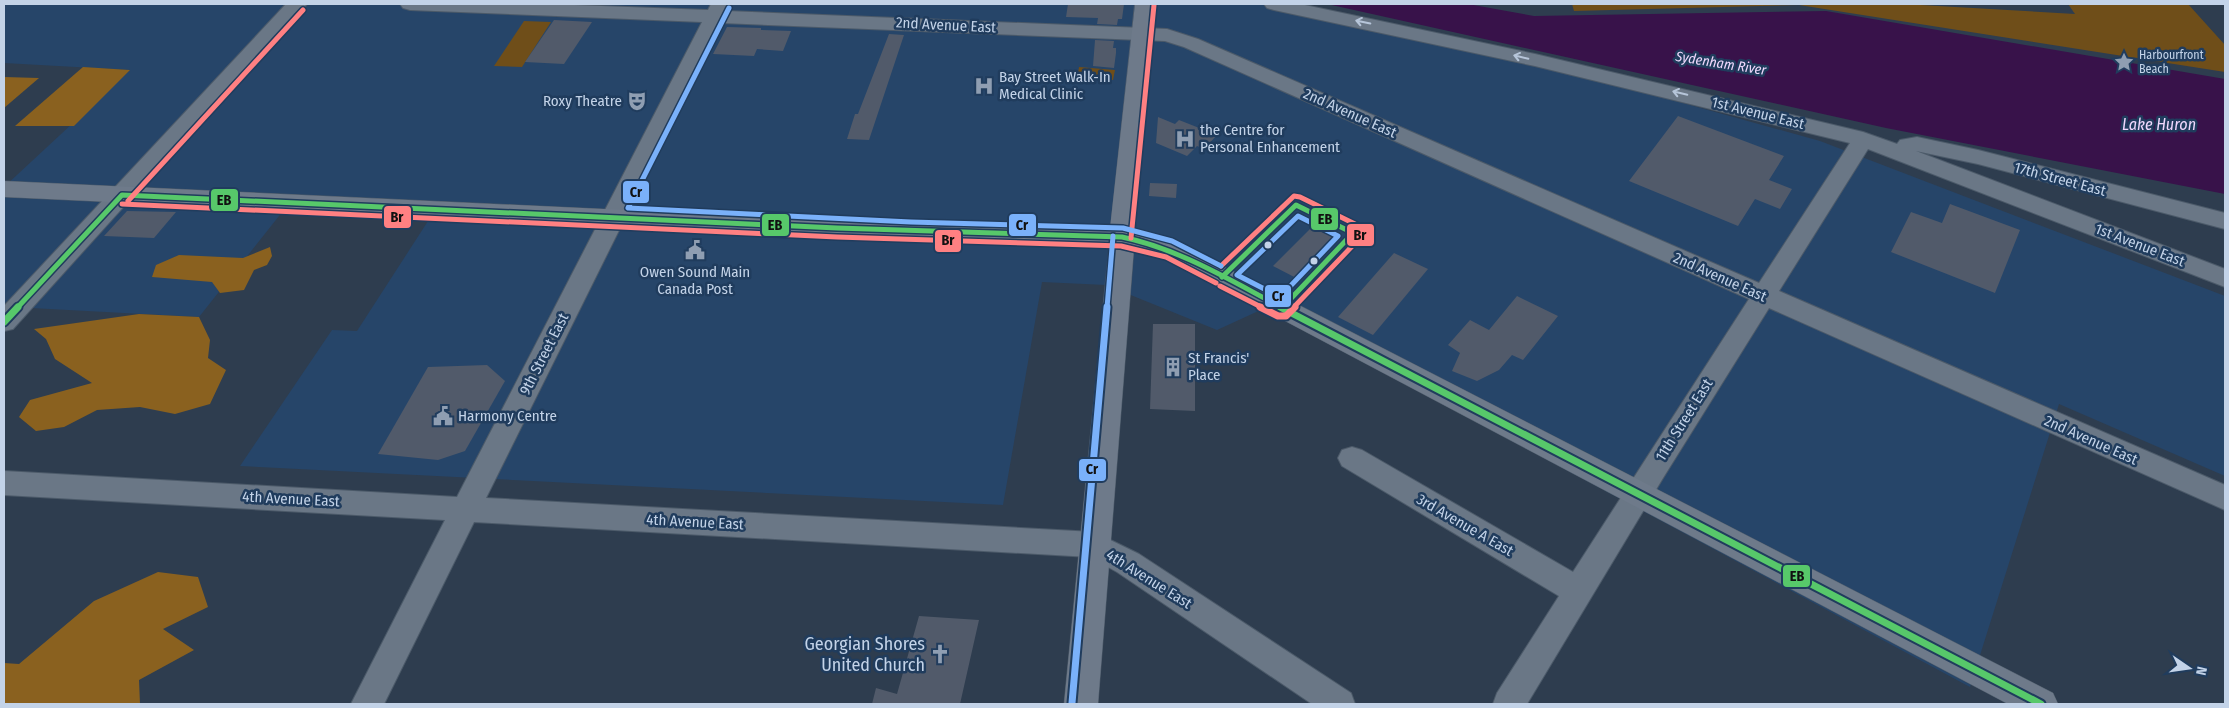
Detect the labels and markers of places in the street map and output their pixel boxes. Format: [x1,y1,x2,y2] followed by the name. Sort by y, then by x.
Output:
[2139,48,2204,76] place label: Harbourfront Beach
[2113,51,2135,73] place icon: Harbourfront Beach
[999,68,1111,103] place label: Bay Street Walk-In Medical Clinic
[973,75,995,97] hospital icon: Bay Street Walk-In Medical Clinic
[626,90,648,112] theatre icon: Roxy Theatre
[543,92,622,110] place label: Roxy Theatre
[1200,121,1340,156] place label: the Centre for Personal Enhancement
[1174,128,1196,150] hospital icon: the Centre for Personal Enhancement
[684,239,706,261] public building icon: Owen Sound Main Canada Post
[1263,240,1273,250] unlabelled marker
[1309,256,1319,266] unlabelled marker
[640,263,750,298] place label: Owen Sound Main Canada Post
[1188,349,1249,384] place label: St Francis' Place
[1162,356,1184,378] building icon: St Francis' Place
[432,405,454,427] public building icon: Harmony Centre
[458,407,557,425] place label: Harmony Centre
[805,633,925,676] place label: Georgian Shores United Church
[929,643,951,665] church icon: Georgian Shores United Church

